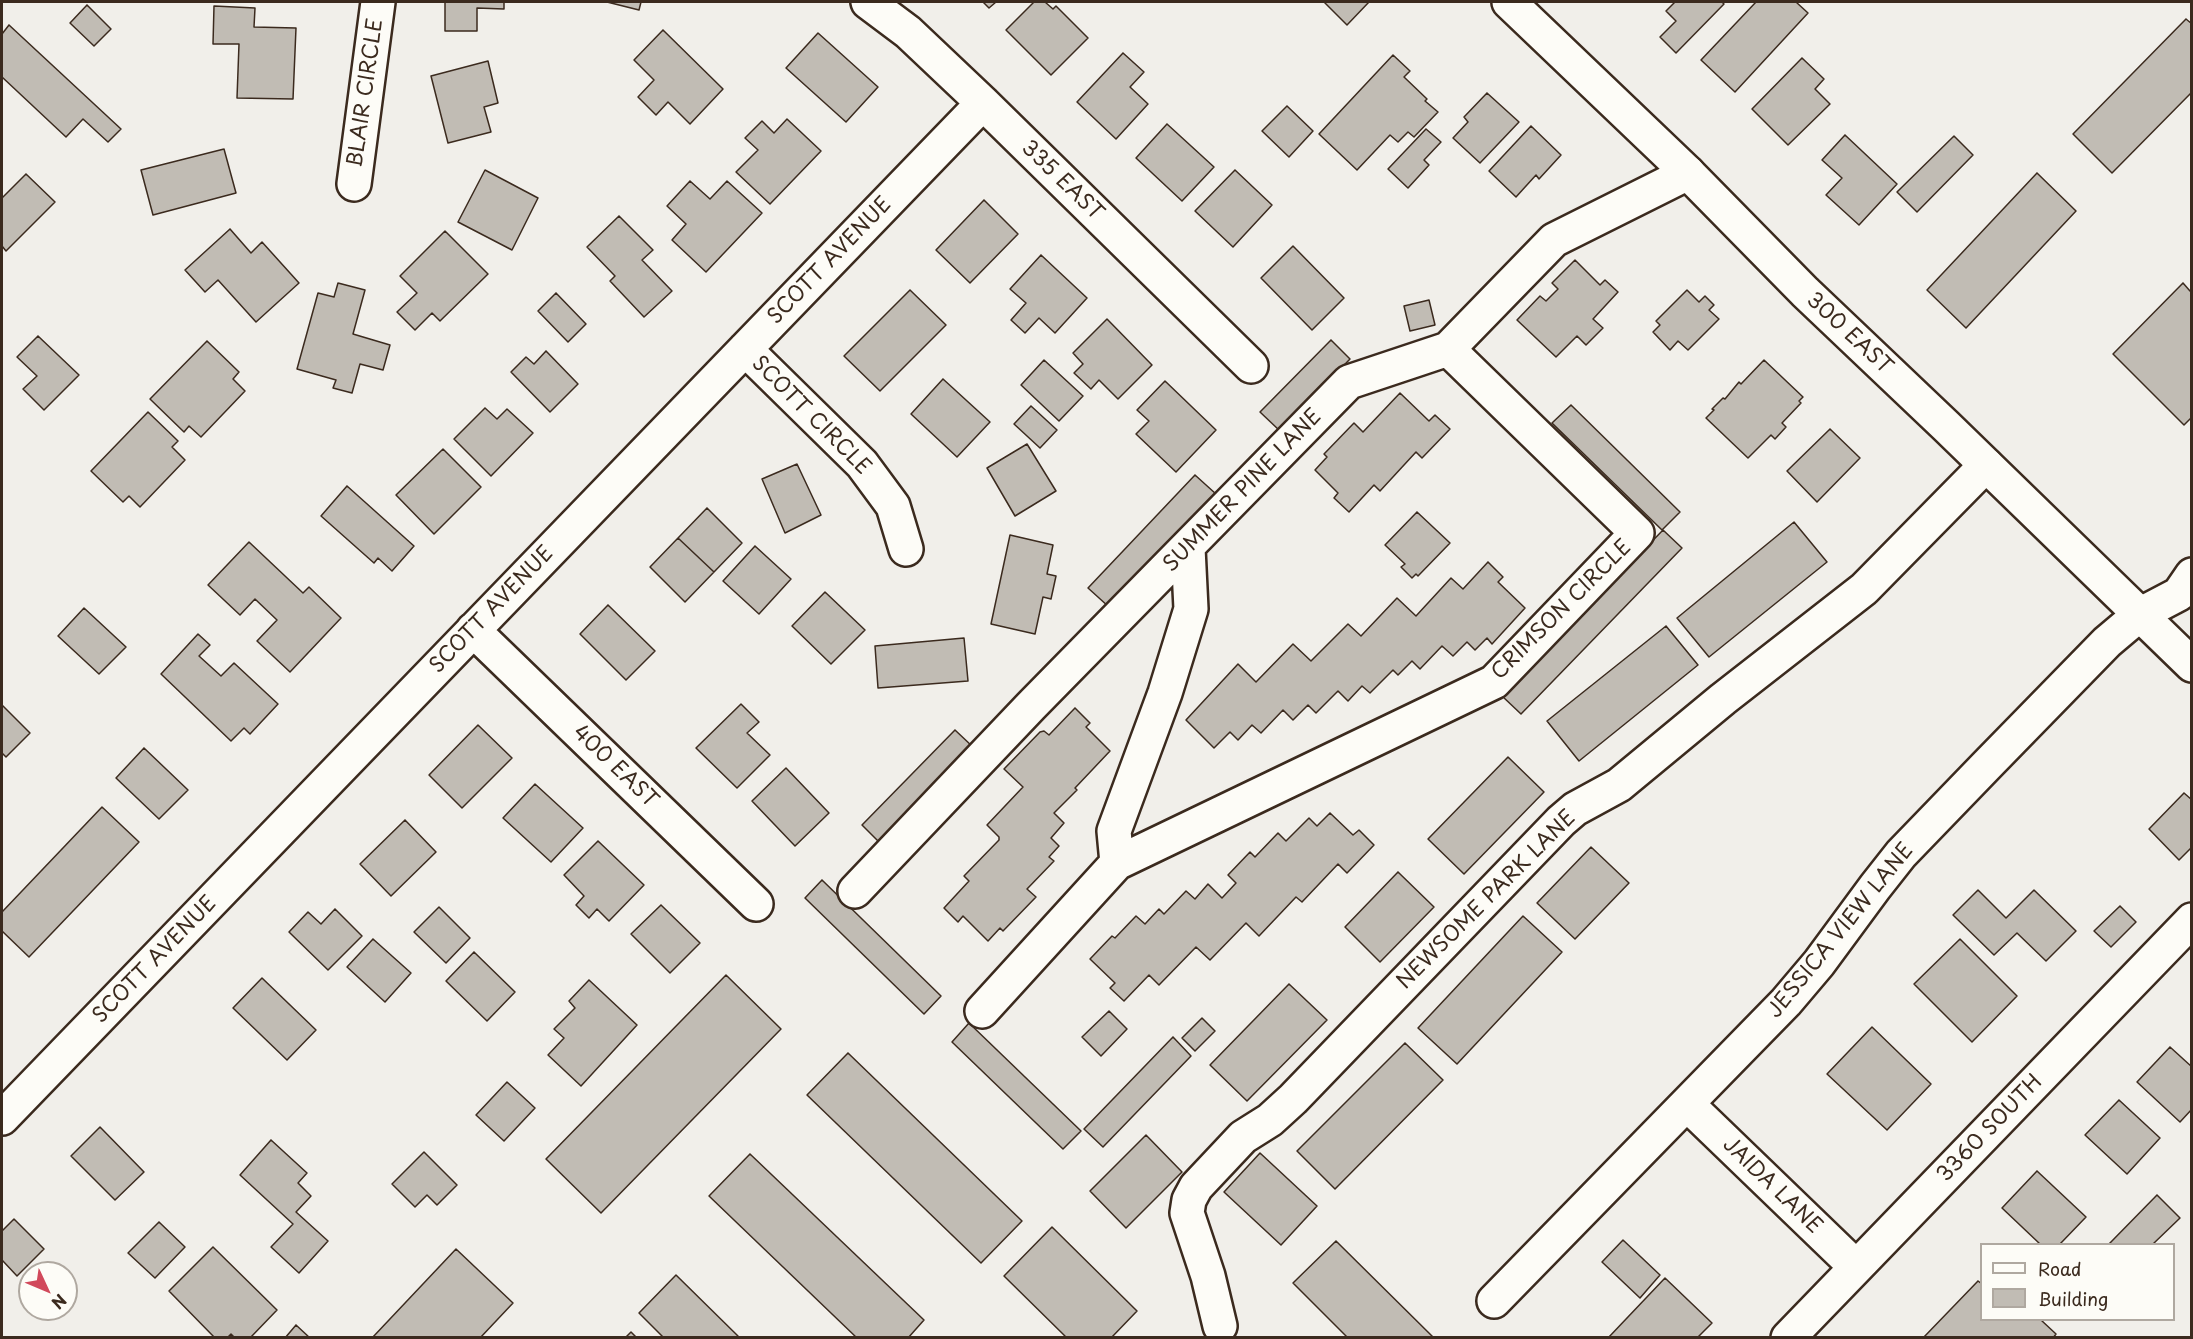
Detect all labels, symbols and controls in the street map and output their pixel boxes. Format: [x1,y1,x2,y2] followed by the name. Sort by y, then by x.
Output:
[343,17,389,169] street label: BLAIR CIRCLE
[1016,136,1108,226] street label: 335 EAST
[763,192,897,330] street label: SCOTT AVENUE
[1801,288,1897,380] street label: 300 EAST
[746,351,876,481] street label: SCOTT CIRCLE
[1159,404,1327,578] street label: SUMMER PINE LANE
[1487,535,1637,685] street label: CRIMSON CIRCLE
[425,541,559,679] street label: SCOTT AVENUE
[567,720,663,814] street label: 400 EAST
[1392,805,1582,995] street label: NEWSOME PARK LANE
[1763,838,1919,1024] street label: JESSICA VIEW LANE
[88,891,222,1029] street label: SCOTT AVENUE
[1932,1070,2048,1188] street label: 3360 SOUTH
[1717,1132,1827,1240] street label: JAIDA LANE
[1980,1243,2175,1321] legend
[2038,1255,2082,1282] text: Road
[18,1261,78,1321] north arrow
[2038,1285,2108,1312] text: Building
[46,1289,73,1315] text: N

